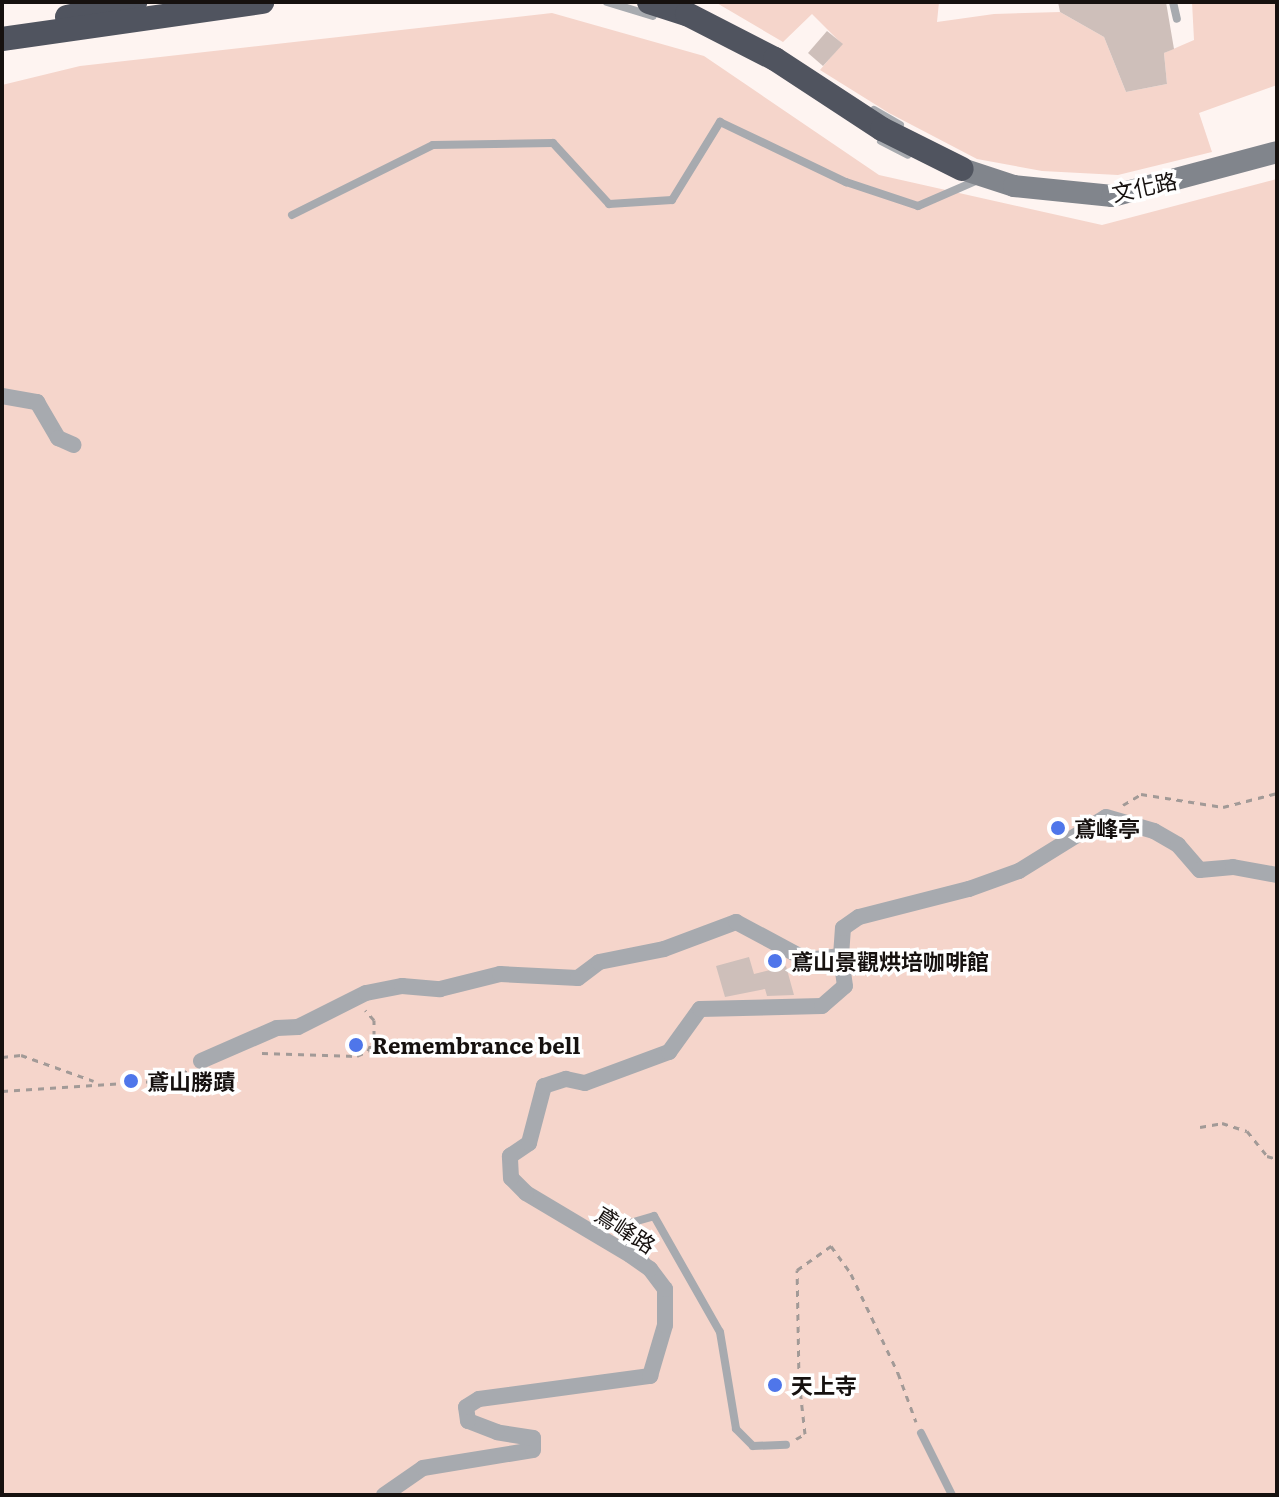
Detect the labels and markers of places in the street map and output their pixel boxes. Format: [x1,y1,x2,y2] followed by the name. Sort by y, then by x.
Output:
[1074,815,1140,841] place label: 鳶峰亭
[1049,819,1067,837] marker: 鳶峰亭
[791,948,989,974] place label: 鳶山景觀烘培咖啡館
[766,952,784,970] marker: 鳶山景觀烘培咖啡館
[372,1032,580,1058] place label: Remembrance bell
[347,1036,365,1054] marker: Remembrance bell
[147,1068,235,1094] place label: 鳶山勝蹟
[122,1072,140,1090] marker: 鳶山勝蹟
[791,1372,857,1398] place label: 天上寺
[766,1376,784,1394] marker: 天上寺

